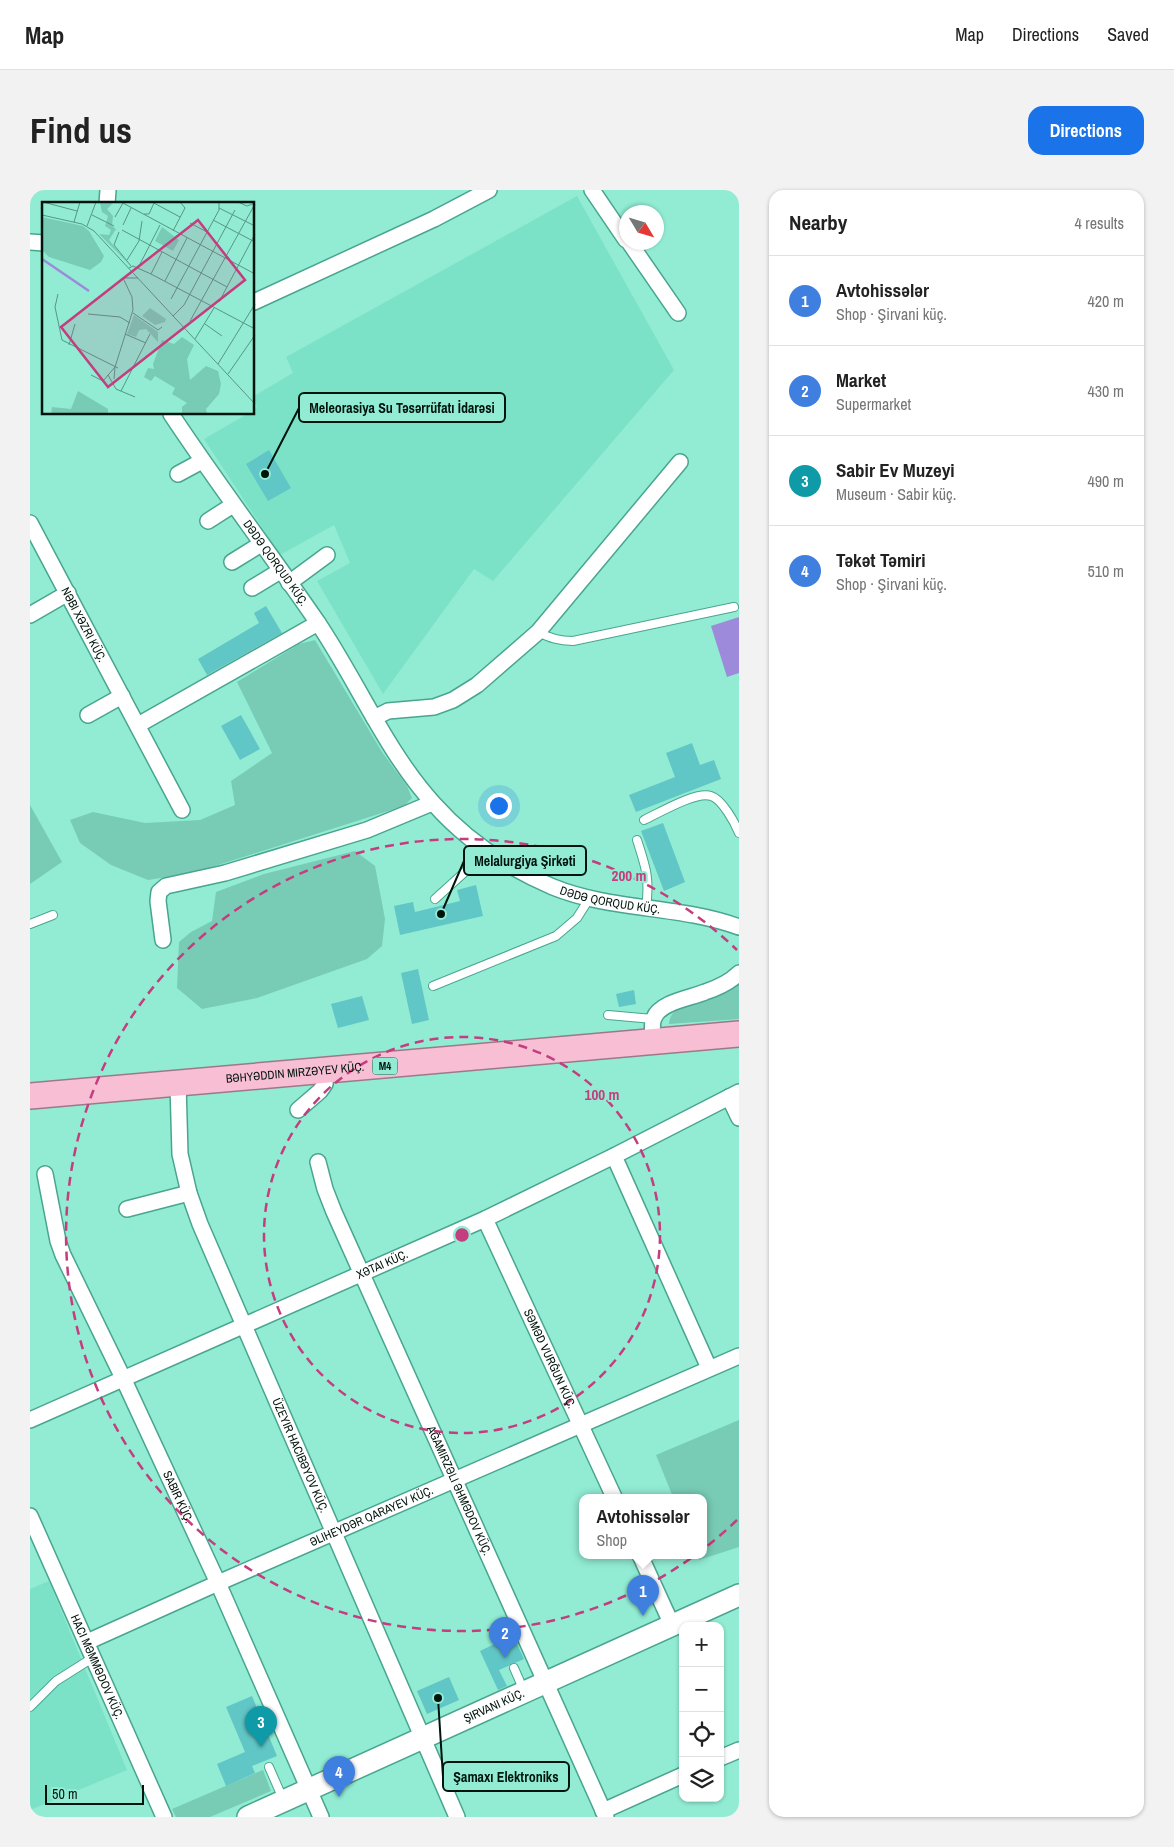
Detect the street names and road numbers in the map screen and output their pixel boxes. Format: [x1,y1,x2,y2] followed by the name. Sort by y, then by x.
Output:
[239,517,312,609] street label: DƏDƏ QORQUD KÜÇ.
[57,584,110,665] street label: NƏBI XƏZRI KÜÇ.
[558,882,661,918] street label: DƏDƏ QORQUD KÜÇ.
[372,1058,398,1074] road number: M4
[225,1059,365,1087] street label: BƏHYƏDDIN MIRZƏYEV KÜÇ.
[354,1246,410,1283] street label: XƏTAI KÜÇ.
[520,1306,580,1411] street label: SƏMƏD VURĞUN KÜÇ.
[268,1395,332,1515] street label: ÜZEYIR HACIBƏYOV KÜÇ.
[423,1422,495,1558] street label: AĞAMIRZƏLI ƏHMƏDOV KÜÇ.
[159,1468,197,1526] street label: SABIR KÜÇ.
[307,1482,436,1550] street label: ƏLIHEYDƏR QARAYEV KÜÇ.
[67,1612,127,1722] street label: HACI MƏMMƏDOV KÜÇ.
[461,1685,527,1726] street label: ŞIRVANI KÜÇ.

